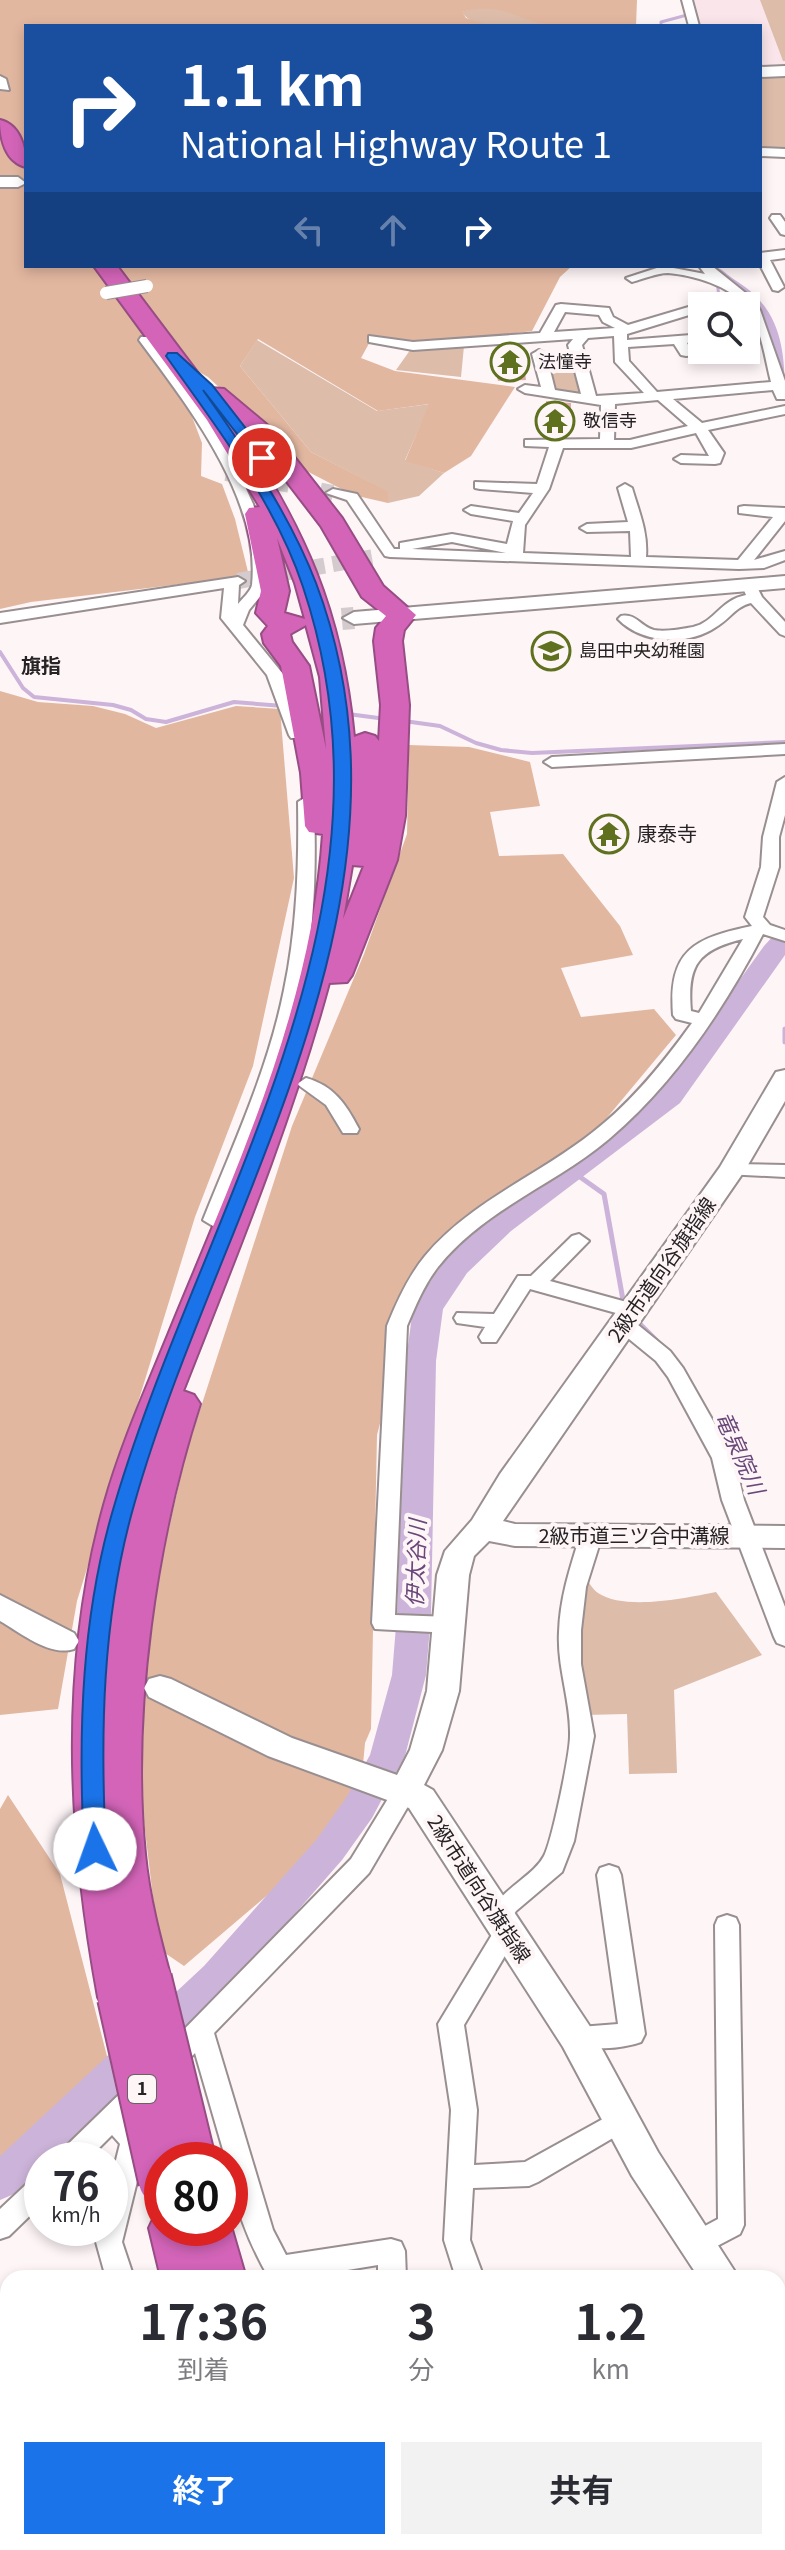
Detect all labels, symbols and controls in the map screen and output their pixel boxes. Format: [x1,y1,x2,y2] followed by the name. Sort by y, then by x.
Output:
[180,41,365,122] text: 1.1 km
[48,56,152,160] icon: right
[180,116,612,168] text: National Highway Route 1
[287,208,331,252] icon: left
[371,208,415,252] icon: ahead
[455,208,499,252] icon: right
[688,292,760,364] map controls
[688,292,760,364] button: search
[489,341,531,383] temple icon: 法憧寺
[538,347,592,373] place label: 法憧寺
[534,400,576,442] temple icon: 敬信寺
[583,406,637,432] place label: 敬信寺
[228,424,296,492] pin
[240,436,284,480] icon: arrive
[530,630,572,672] school or university icon: 島田中央幼稚園
[579,636,705,662] place label: 島田中央幼稚園
[21,650,61,679] district label: 旗指
[588,813,630,855] temple icon: 康泰寺
[637,818,697,847] place label: 康泰寺
[600,1191,722,1348] street label: 2級市道向谷旗指線
[709,1405,775,1501] water label: 竜泉院川
[396,1516,432,1607] water label: 伊太谷川
[538,1520,730,1549] street label: 2級市道三ツ合中溝線
[53,1807,137,1891] position arrow
[422,1809,539,1968] street label: 2級市道向谷旗指線
[128,2075,156,2103] road number: 1
[144,2142,248,2246] speed limit sign: 80
[52,2155,100,2213] text: 76
[51,2199,101,2228] text: km/h
[139,2284,268,2354] text: 17:36
[407,2284,435,2354] text: 3
[575,2284,647,2354] text: 1.2
[178,2349,230,2386] text: 到着
[408,2349,434,2386] text: 分
[592,2349,630,2386] text: km
[24,2442,385,2534] button: 終了
[401,2442,762,2534] button: 共有

